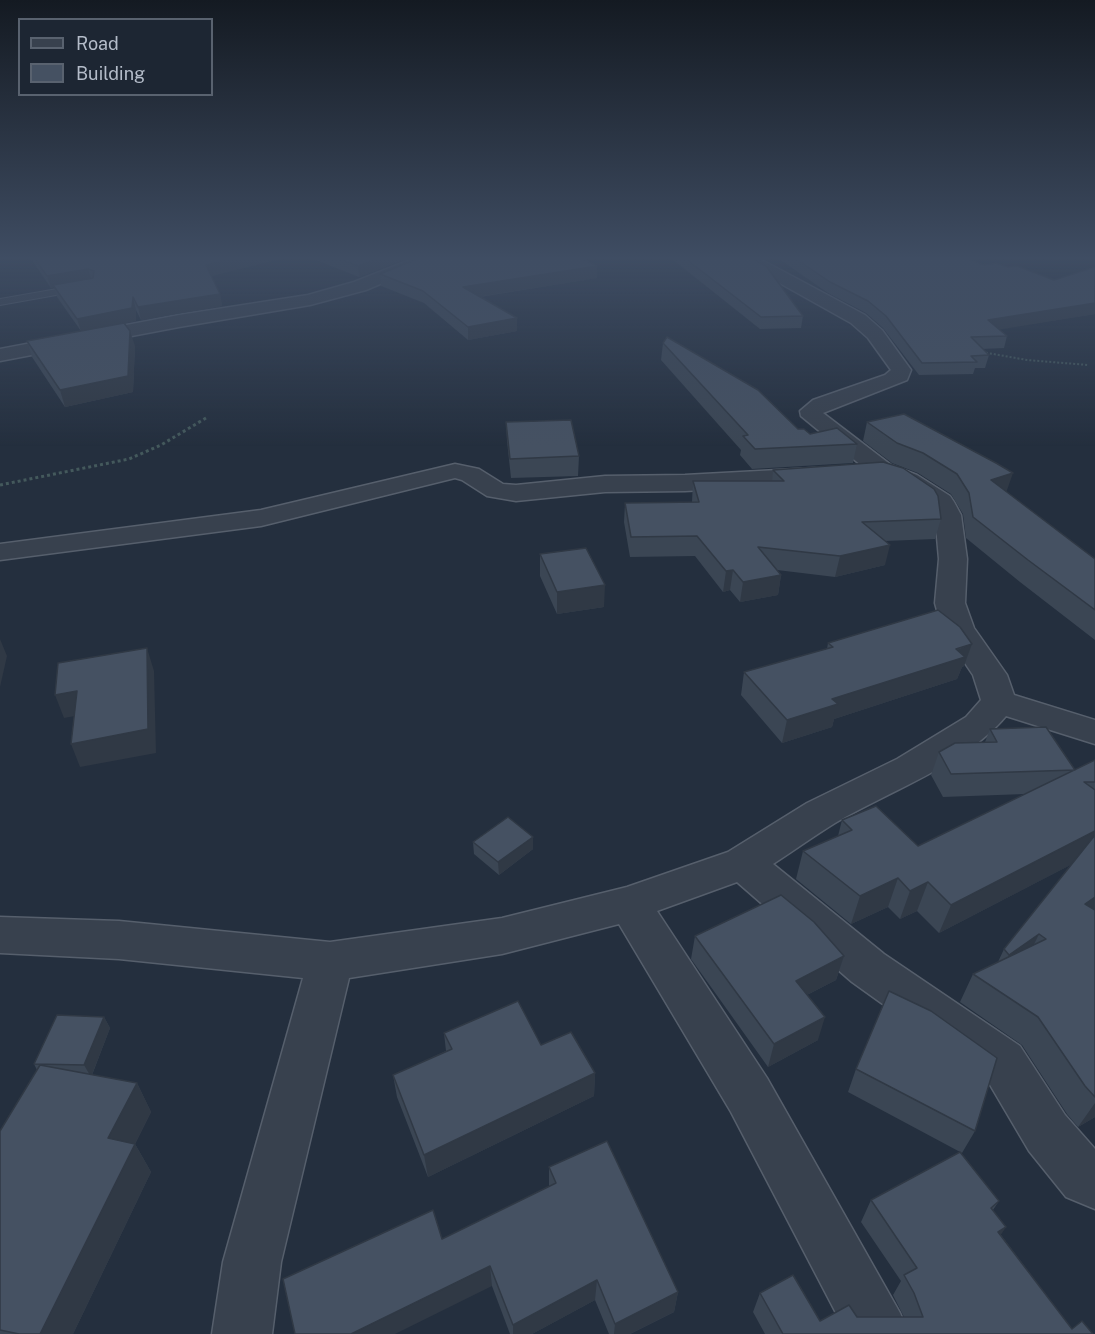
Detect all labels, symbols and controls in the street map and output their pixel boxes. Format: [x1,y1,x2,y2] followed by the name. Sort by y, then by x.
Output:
[18,18,213,96] legend
[76,33,119,54] text: Road
[76,63,145,84] text: Building

